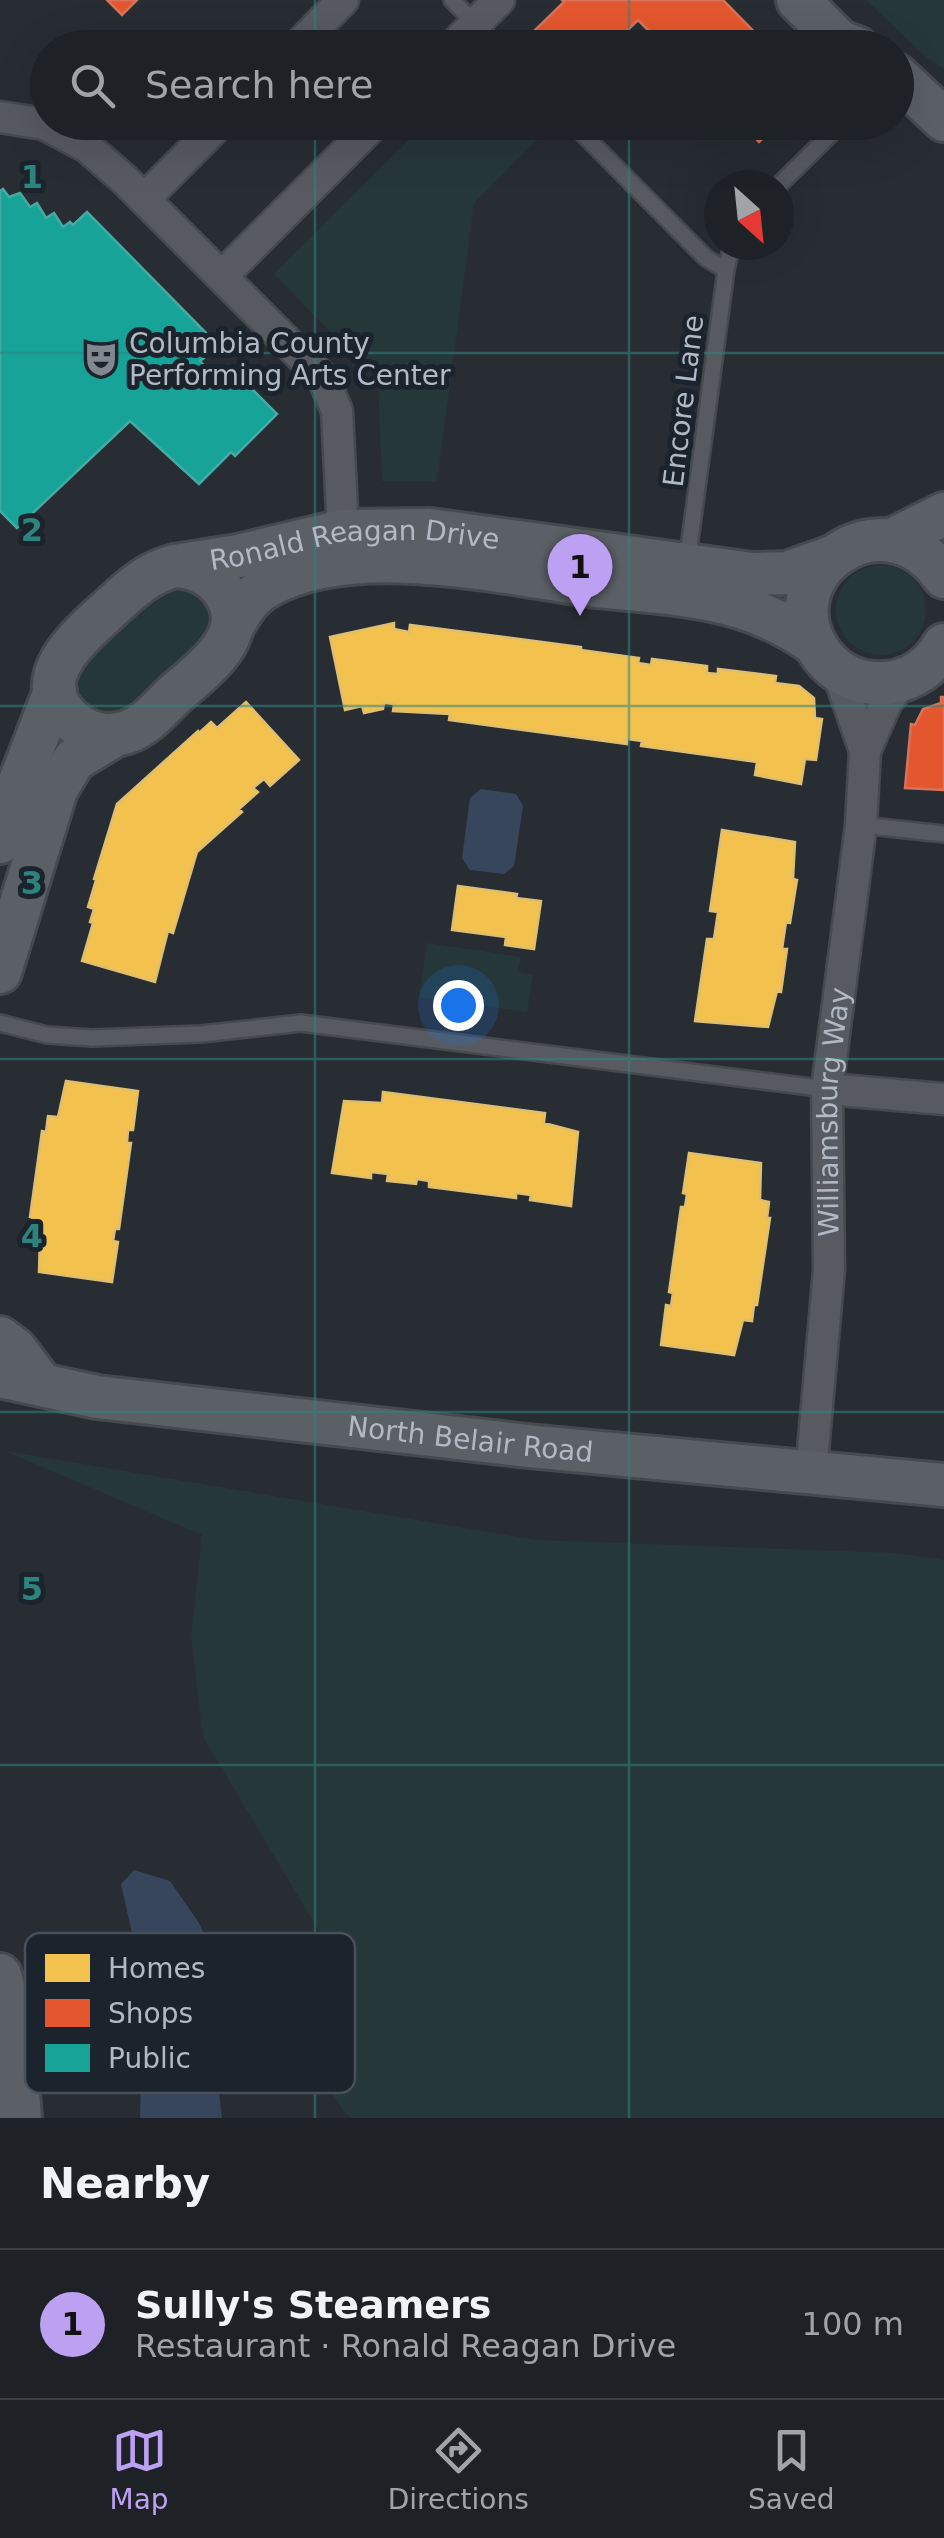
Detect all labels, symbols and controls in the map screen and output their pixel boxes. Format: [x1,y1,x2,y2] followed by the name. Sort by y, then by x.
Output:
[30,30,914,140] search box
[65,58,120,113] icon: search
[145,63,373,107] text: Search here
[21,158,43,196] text: 1
[704,170,794,260] north arrow
[657,313,710,489] street label: Encore Lane
[129,327,451,392] place label: Columbia County Performing Arts Center
[82,340,120,378] theatre icon: Columbia County Performing Arts Center
[21,511,43,549] text: 2
[207,514,502,577] street label: Ronald Reagan Drive
[548,534,612,616] pin: 1
[21,864,43,902] text: 3
[433,980,484,1031] your location
[811,986,857,1237] street label: Williamsburg Way
[21,1217,43,1255] text: 4
[346,1410,595,1469] street label: North Belair Road
[21,1570,43,1608] text: 5
[25,1933,355,2093] legend
[108,1952,205,1985] text: Homes
[108,1997,193,2030] text: Shops
[108,2042,191,2075] text: Public
[40,2159,210,2208] text: Nearby
[135,2283,491,2327] text: Sully's Steamers
[61,2305,84,2343] text: 1
[802,2305,904,2343] text: 100 m
[135,2327,676,2365] text: Restaurant · Ronald Reagan Drive
[110,2423,169,2516] tab: Map
[388,2423,529,2516] tab: Directions
[748,2423,834,2516] tab: Saved

